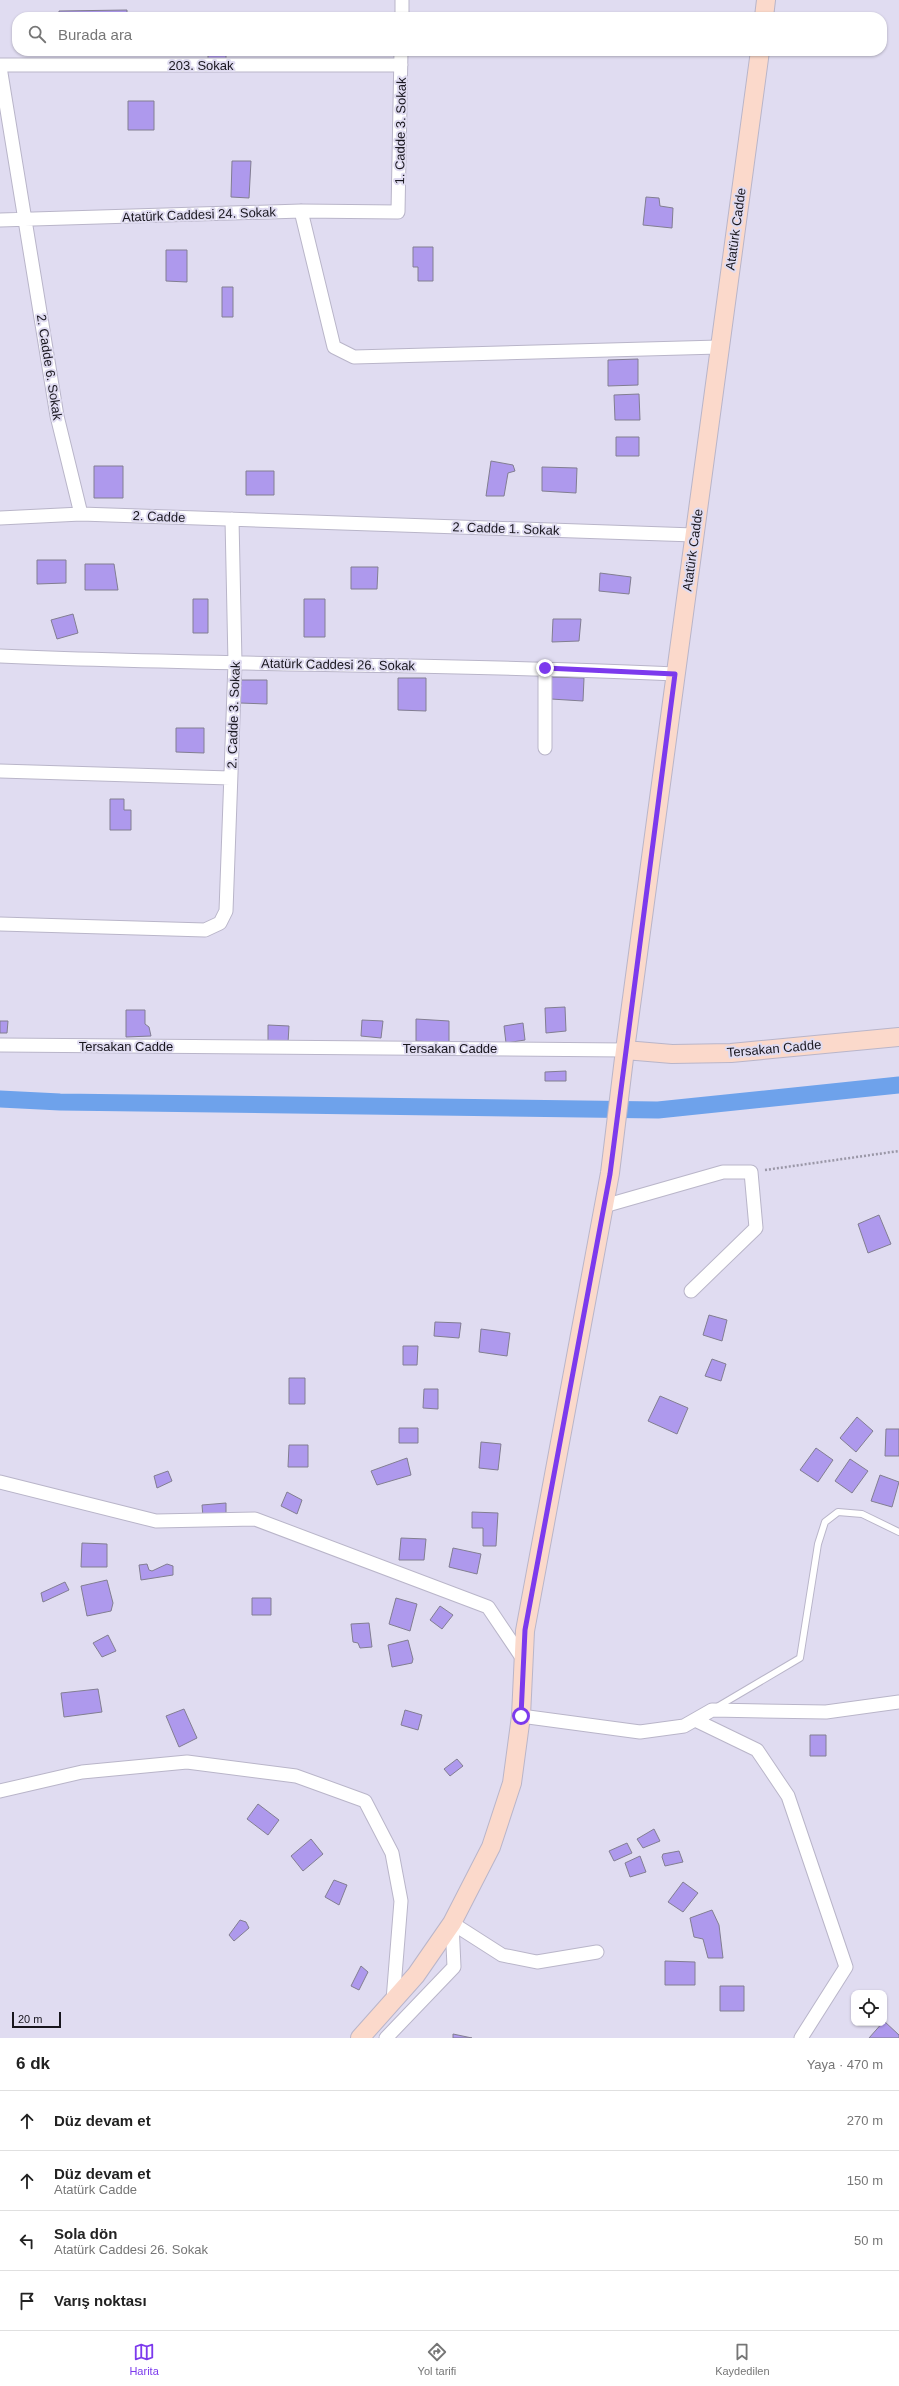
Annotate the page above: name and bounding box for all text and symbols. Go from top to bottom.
search box [12,12,887,56]
icon: search [26,23,48,45]
text: Burada ara [58,26,132,43]
street label: 203. Sokak [168,58,234,73]
street label: 1. Cadde 3. Sokak [392,77,409,185]
street label: Atatürk Cadde [722,187,749,271]
street label: Atatürk Caddesi 24. Sokak [122,204,277,225]
street label: 2. Cadde 6. Sokak [34,313,65,422]
street label: 2. Cadde [132,508,186,525]
street label: Atatürk Cadde [679,508,706,592]
street label: 2. Cadde 1. Sokak [452,519,560,538]
street label: Atatürk Caddesi 26. Sokak [261,656,416,673]
route end [536,659,554,677]
street label: 2. Cadde 3. Sokak [224,661,243,769]
street label: Tersakan Cadde [726,1037,822,1060]
street label: Tersakan Cadde [79,1039,173,1054]
street label: Tersakan Cadde [403,1041,497,1056]
route start [512,1707,530,1725]
map controls [851,1990,887,2026]
button: locate [851,1990,887,2026]
scale bar [12,2010,61,2029]
text: 20 m [18,2013,42,2025]
text: 6 dk [16,2054,50,2073]
text: Yaya · 470 m [807,2057,883,2072]
icon: ahead [16,2110,38,2132]
text: Düz devam et [54,2112,151,2129]
text: 270 m [847,2113,883,2128]
text: Düz devam et [54,2165,151,2182]
icon: ahead [16,2170,38,2192]
text: 150 m [847,2173,883,2188]
text: Atatürk Cadde [54,2182,137,2197]
text: Sola dön [54,2225,117,2242]
icon: left [16,2230,38,2252]
text: 50 m [854,2233,883,2248]
text: Atatürk Caddesi 26. Sokak [54,2242,208,2257]
icon: arrive [16,2290,38,2312]
text: Varış noktası [54,2292,147,2309]
tab: Harita [129,2341,159,2377]
tab: Yol tarifi [418,2341,456,2377]
tab: Kaydedilen [715,2341,770,2377]

